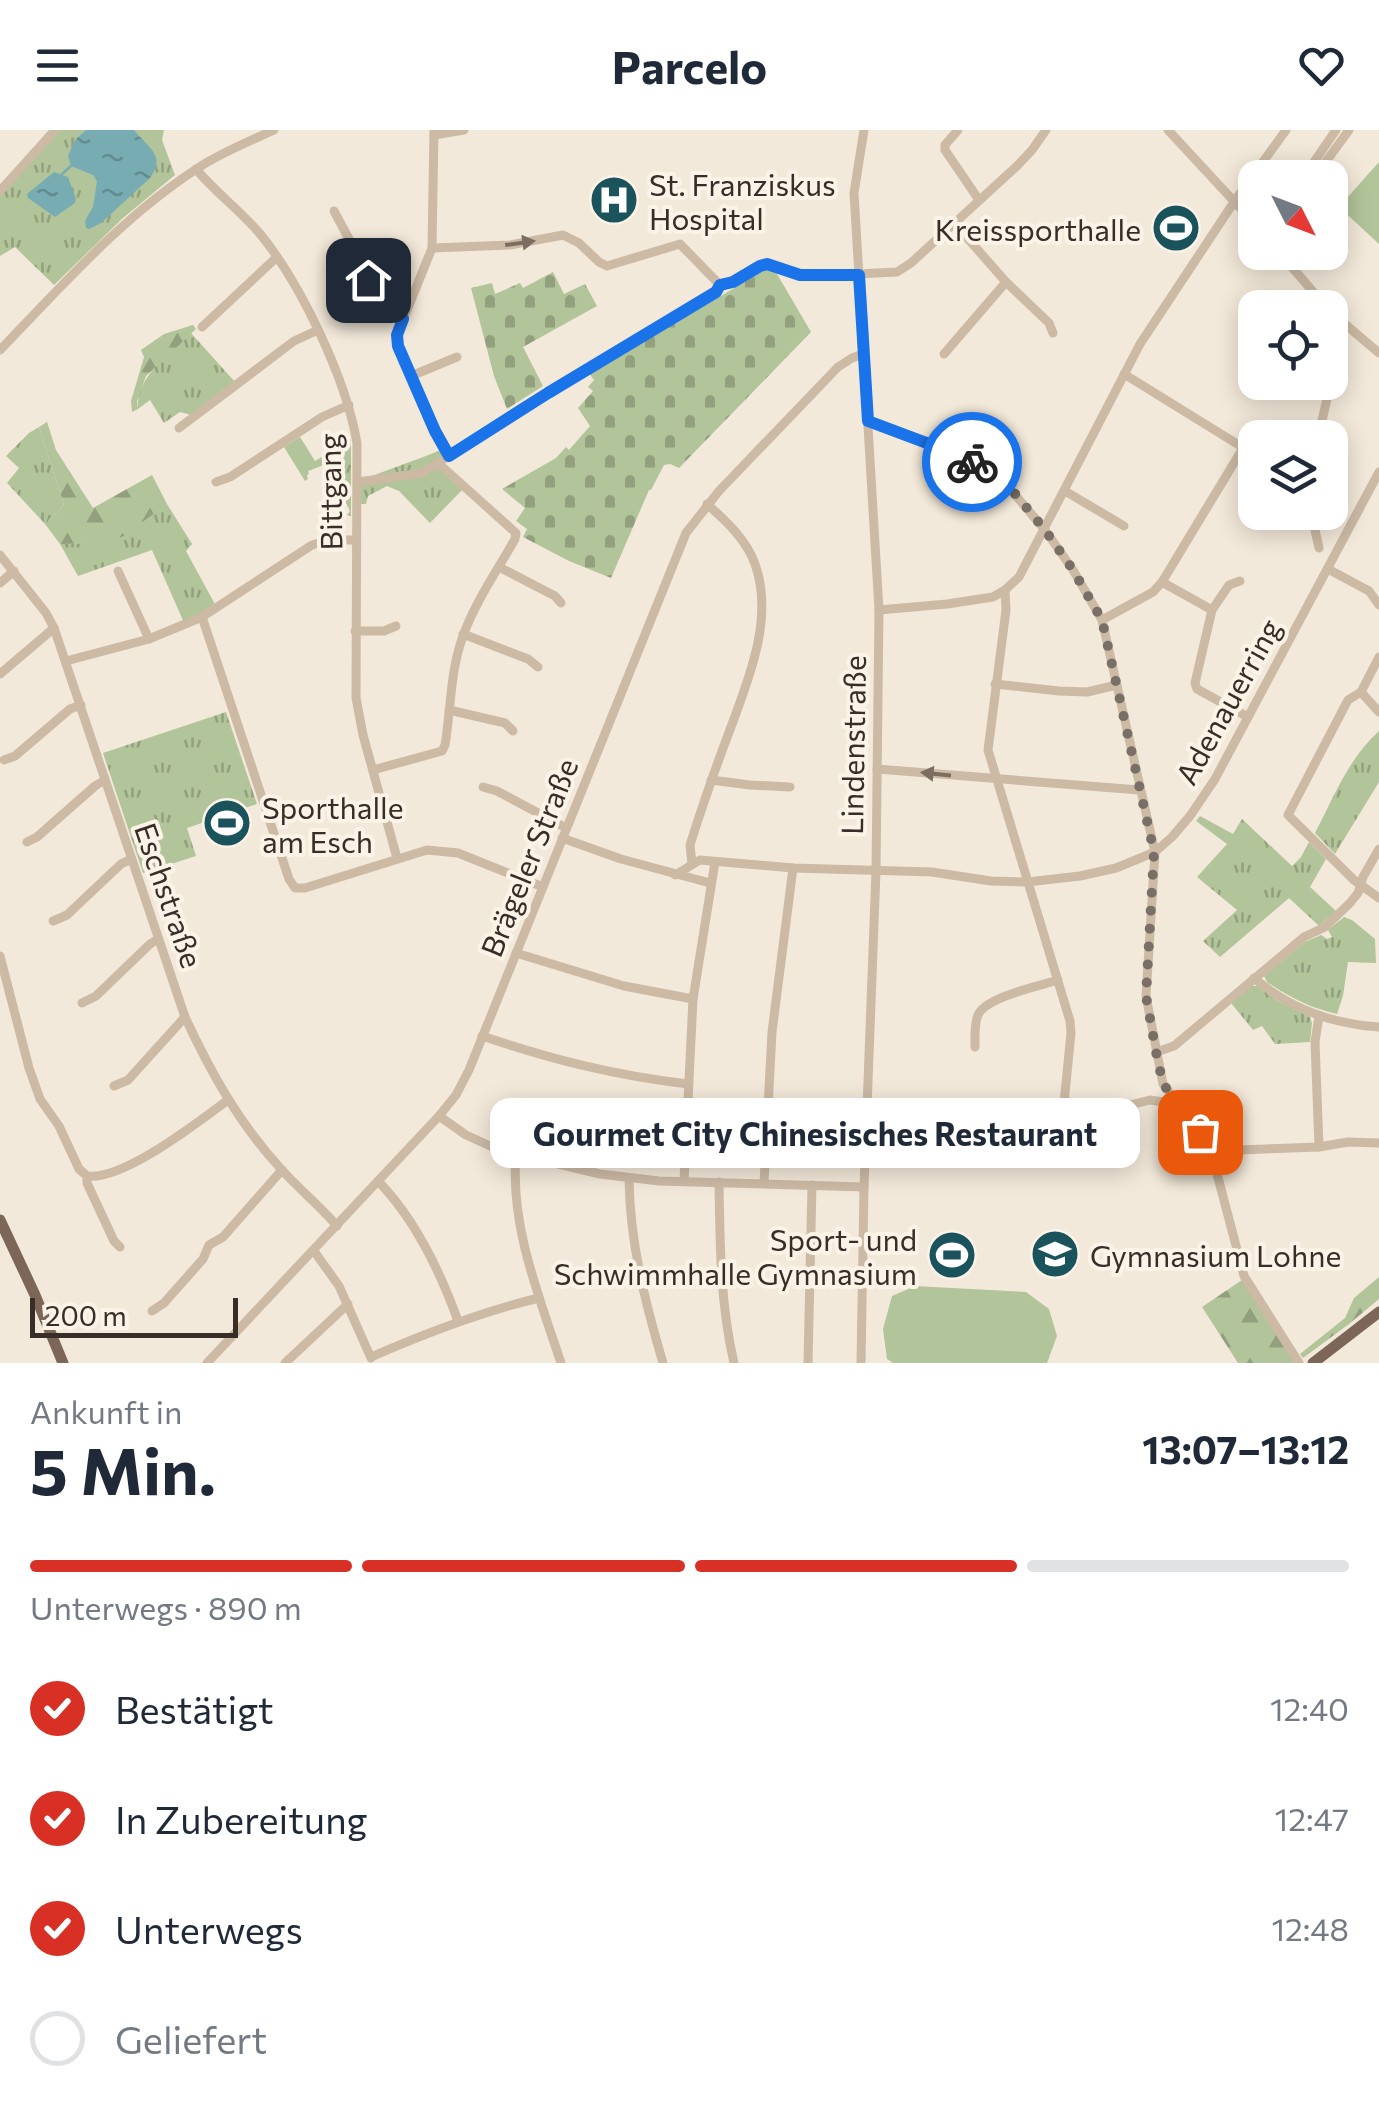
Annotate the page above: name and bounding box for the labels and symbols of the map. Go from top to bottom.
north arrow [1238,160,1348,270]
place label: St. Franziskus Hospital [649,165,836,236]
hospital icon: St. Franziskus Hospital [588,174,640,226]
sports icon: Kreissporthalle [1150,202,1202,254]
place label: Kreissporthalle [935,210,1141,247]
one-way arrow [505,235,536,251]
pin [326,238,411,323]
courier [922,412,1022,512]
street label: Bittgang [309,433,349,551]
street label: Adenauerring [1166,612,1288,790]
street label: Lindenstraße [832,655,872,835]
street label: Brägeler Straße [471,752,585,962]
one-way arrow [920,766,952,782]
place label: Sporthalle am Esch [262,788,404,859]
sports icon: Sporthalle am Esch [201,797,253,849]
street label: Eschstraße [128,818,212,972]
pin [1158,1090,1243,1175]
callout: Gourmet City Chinesisches Restaurant [490,1097,1140,1167]
place label: Sport- und Schwimmhalle Gymnasium [554,1220,917,1291]
school or university icon: Gymnasium Lohne [1029,1228,1081,1280]
sports icon: Sport- und Schwimmhalle Gymnasium [926,1229,978,1281]
place label: Gymnasium Lohne [1090,1236,1341,1273]
scale bar [30,1293,238,1338]

